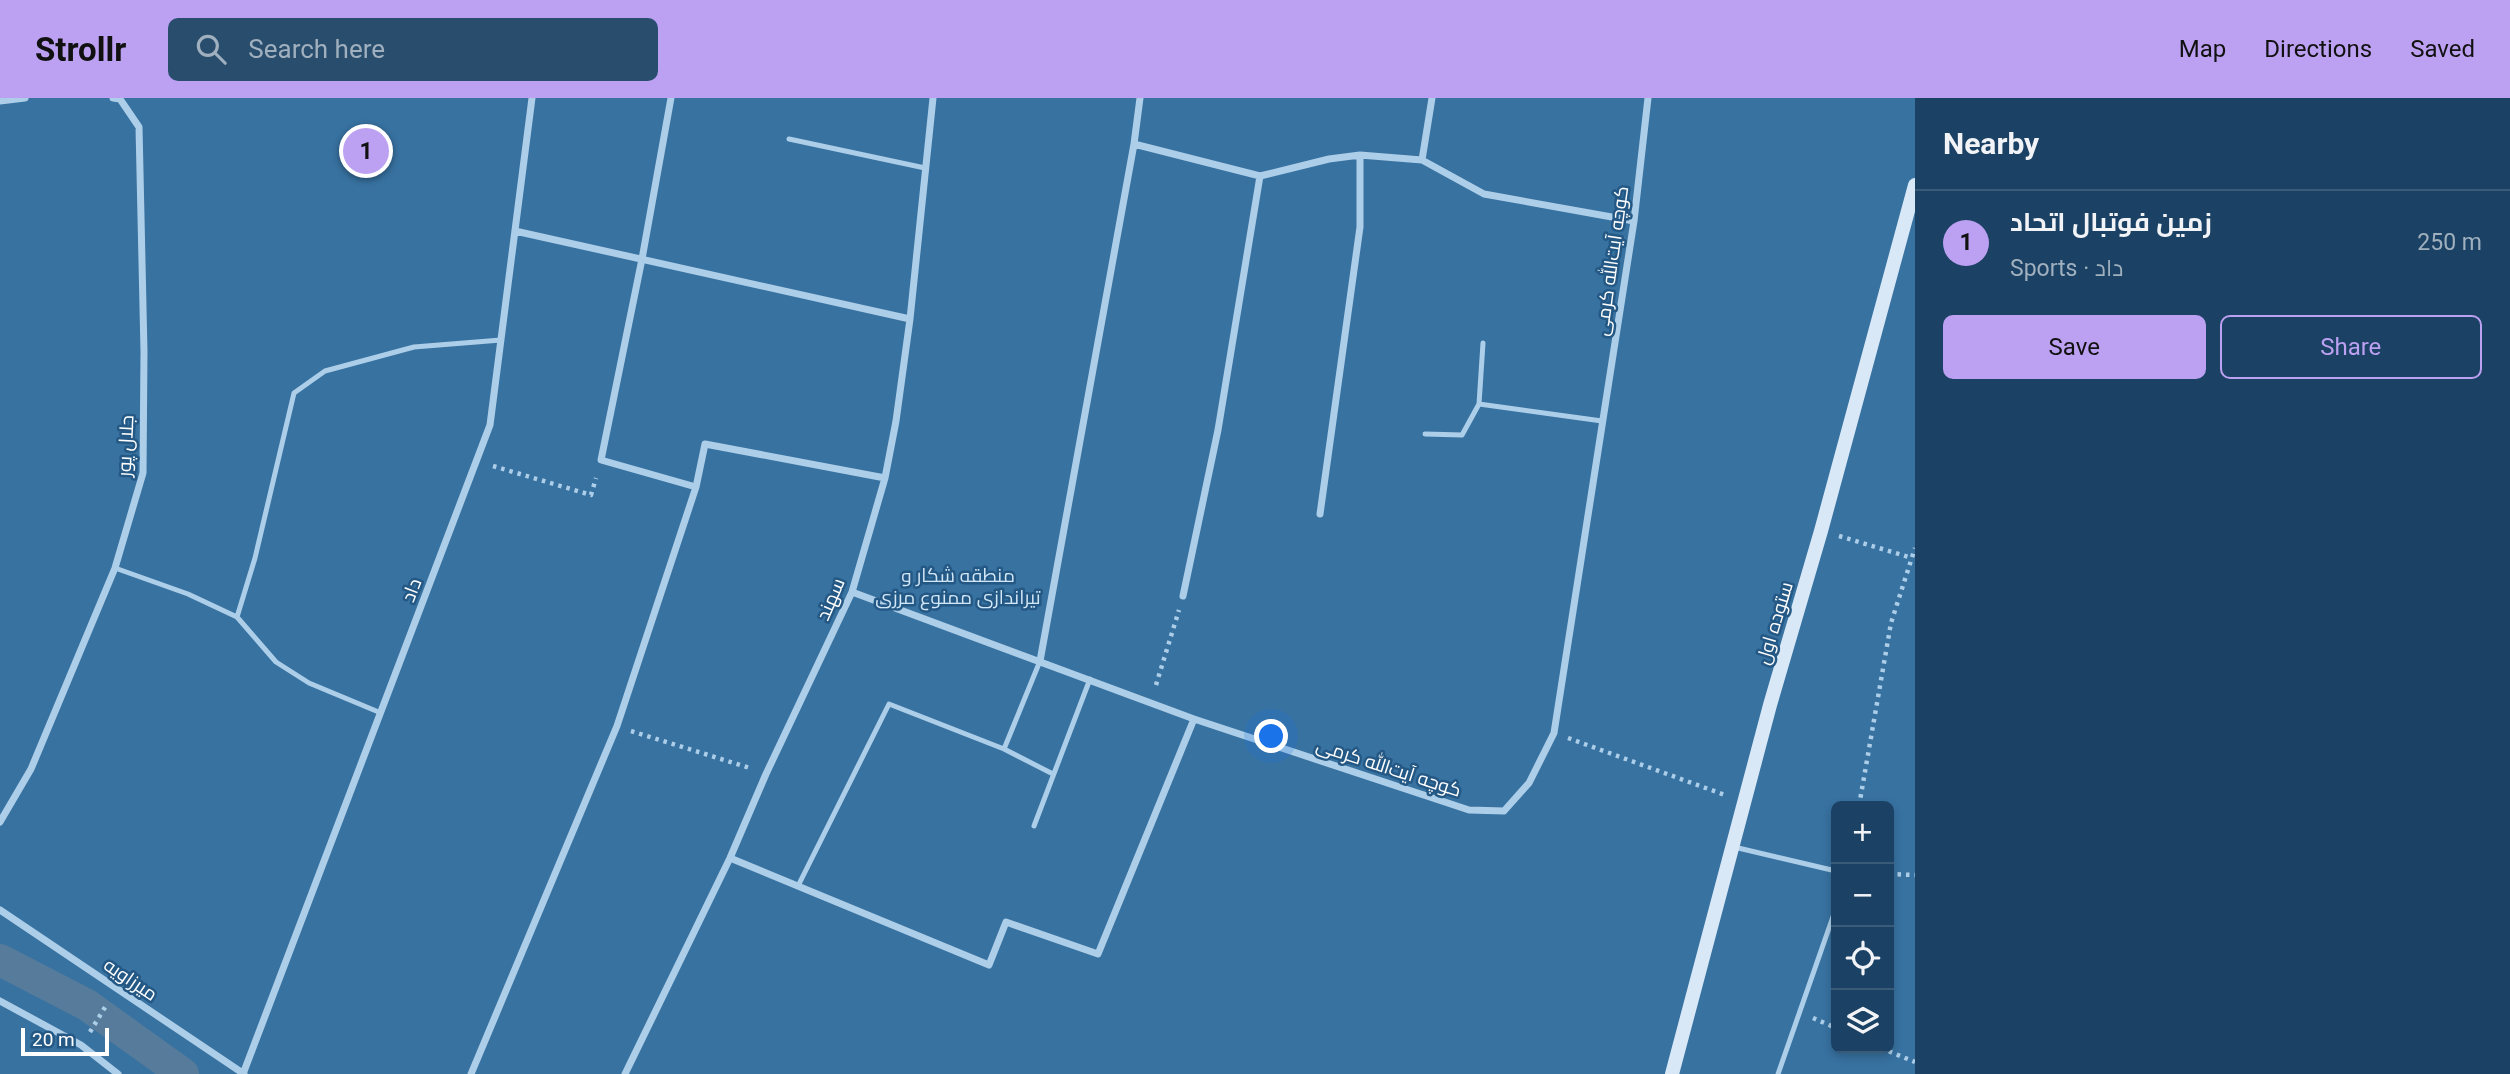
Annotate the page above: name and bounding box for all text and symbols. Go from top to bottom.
search box [168,18,658,81]
text: Strollr [35,30,126,69]
icon: search [192,30,230,68]
text: Search here [248,34,385,64]
text: Map [2179,35,2226,63]
text: Directions [2264,35,2372,63]
text: Saved [2410,35,2475,63]
pin: 1 [343,125,389,177]
text: Nearby [1943,126,2039,161]
street label: کوچه آیت‌الله کرمی [1589,184,1634,338]
text: زمین فوتبال اتحاد [2010,207,2212,237]
text: 1 [1959,229,1973,256]
text: 250 m [2417,229,2482,256]
text: Sports · داد [2010,255,2123,282]
button: Save [1943,315,2206,379]
button: Share [2220,315,2482,379]
street label: جلال پور [112,415,140,478]
park label: منطقه شکار و تیراندازی ممنوع مرزی [875,564,1041,611]
street label: سهند [811,574,850,624]
street label: داد [397,575,426,605]
street label: ستوده اول [1751,579,1798,667]
your location [1254,719,1288,753]
street label: کوچه آیت‌الله کرمی [1313,732,1465,803]
map controls [1831,801,1894,1053]
button: + [1831,801,1894,864]
button: − [1831,864,1894,927]
button: locate [1831,927,1894,990]
street label: میرزاویه [99,953,162,1006]
button: layers [1831,990,1894,1053]
scale bar [21,1025,108,1057]
text: 20 m [32,1028,75,1051]

